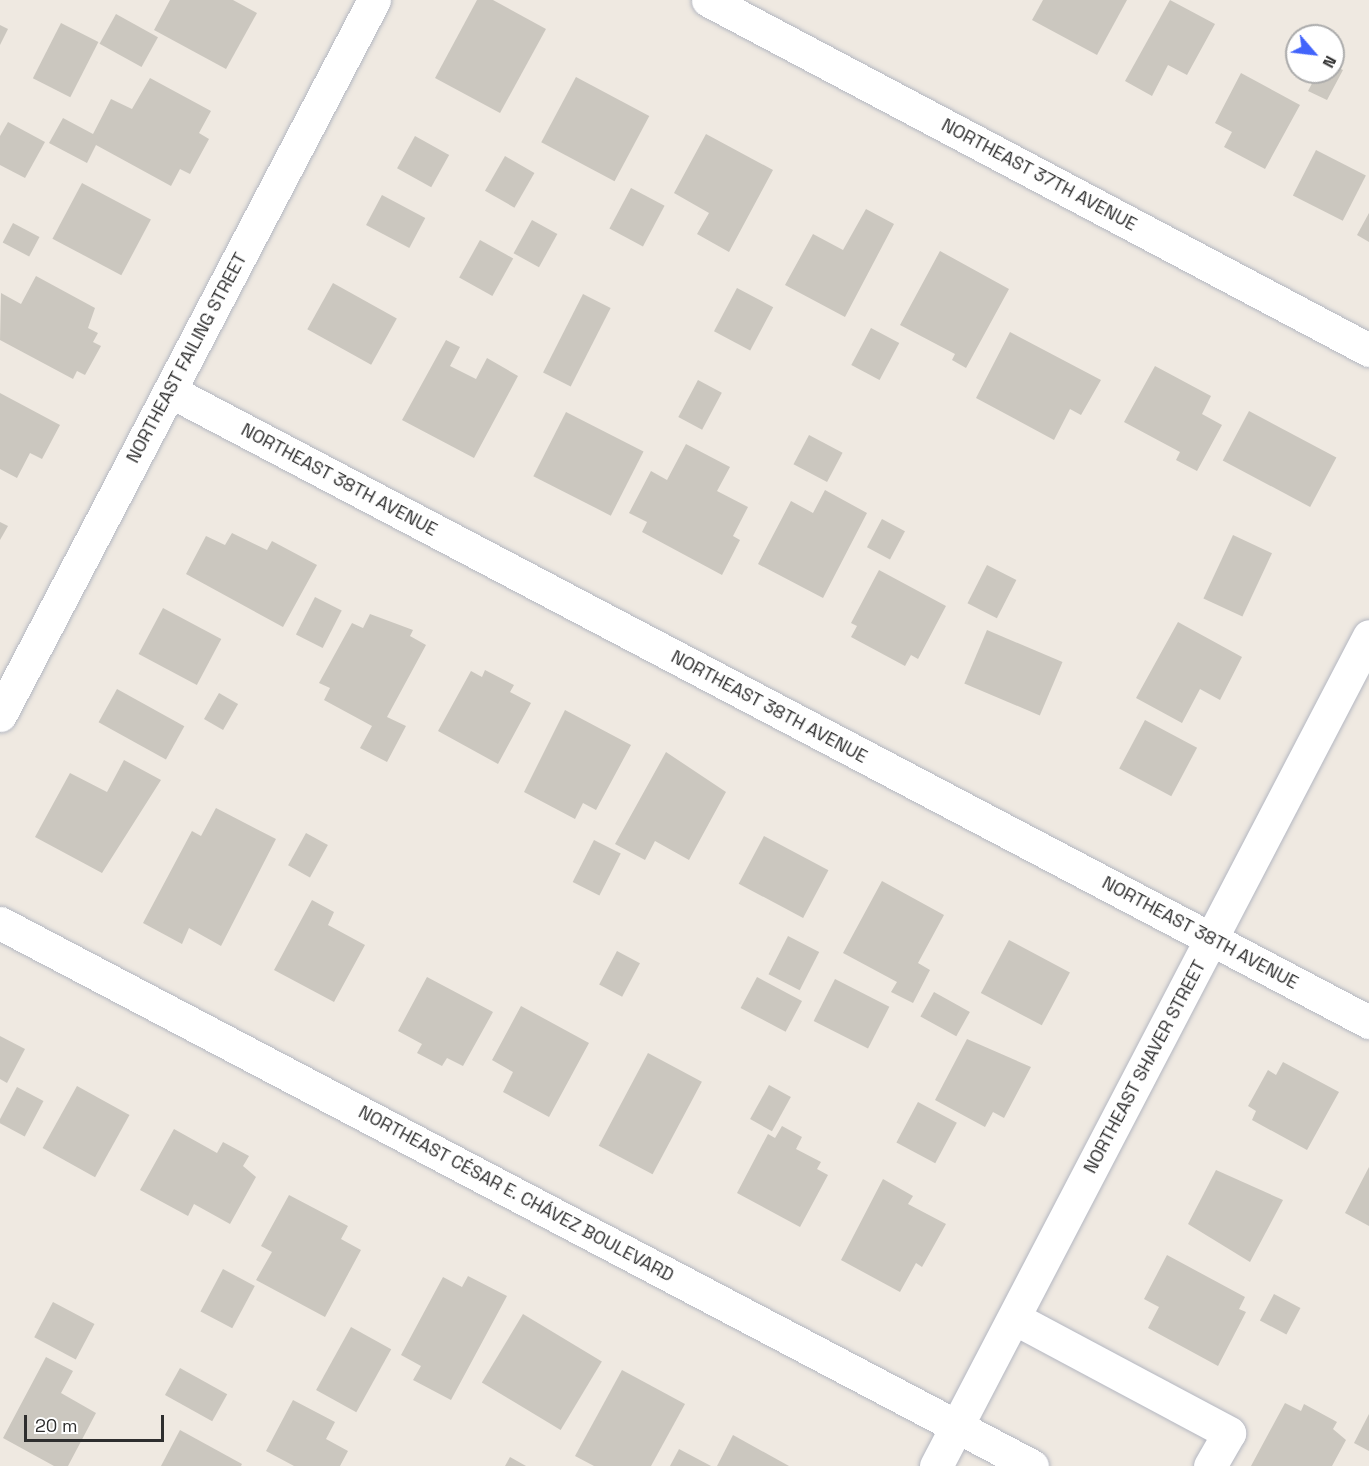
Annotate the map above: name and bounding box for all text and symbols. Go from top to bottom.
north arrow [1285,24,1345,84]
text: N [1318,52,1341,71]
street label: NORTHEAST 37TH AVENUE [937,114,1141,236]
street label: NORTHEAST FAILING STREET [122,249,252,467]
street label: NORTHEAST 38TH AVENUE [237,419,441,541]
street label: NORTHEAST 38TH AVENUE [667,646,871,768]
street label: NORTHEAST 38TH AVENUE [1098,872,1302,994]
street label: NORTHEAST SHAVER STREET [1079,957,1211,1177]
street label: NORTHEAST CÉSAR E. CHÁVEZ BOULEVARD [354,1101,678,1287]
scale bar [27,1403,166,1441]
text: 20 m [35,1414,78,1437]

